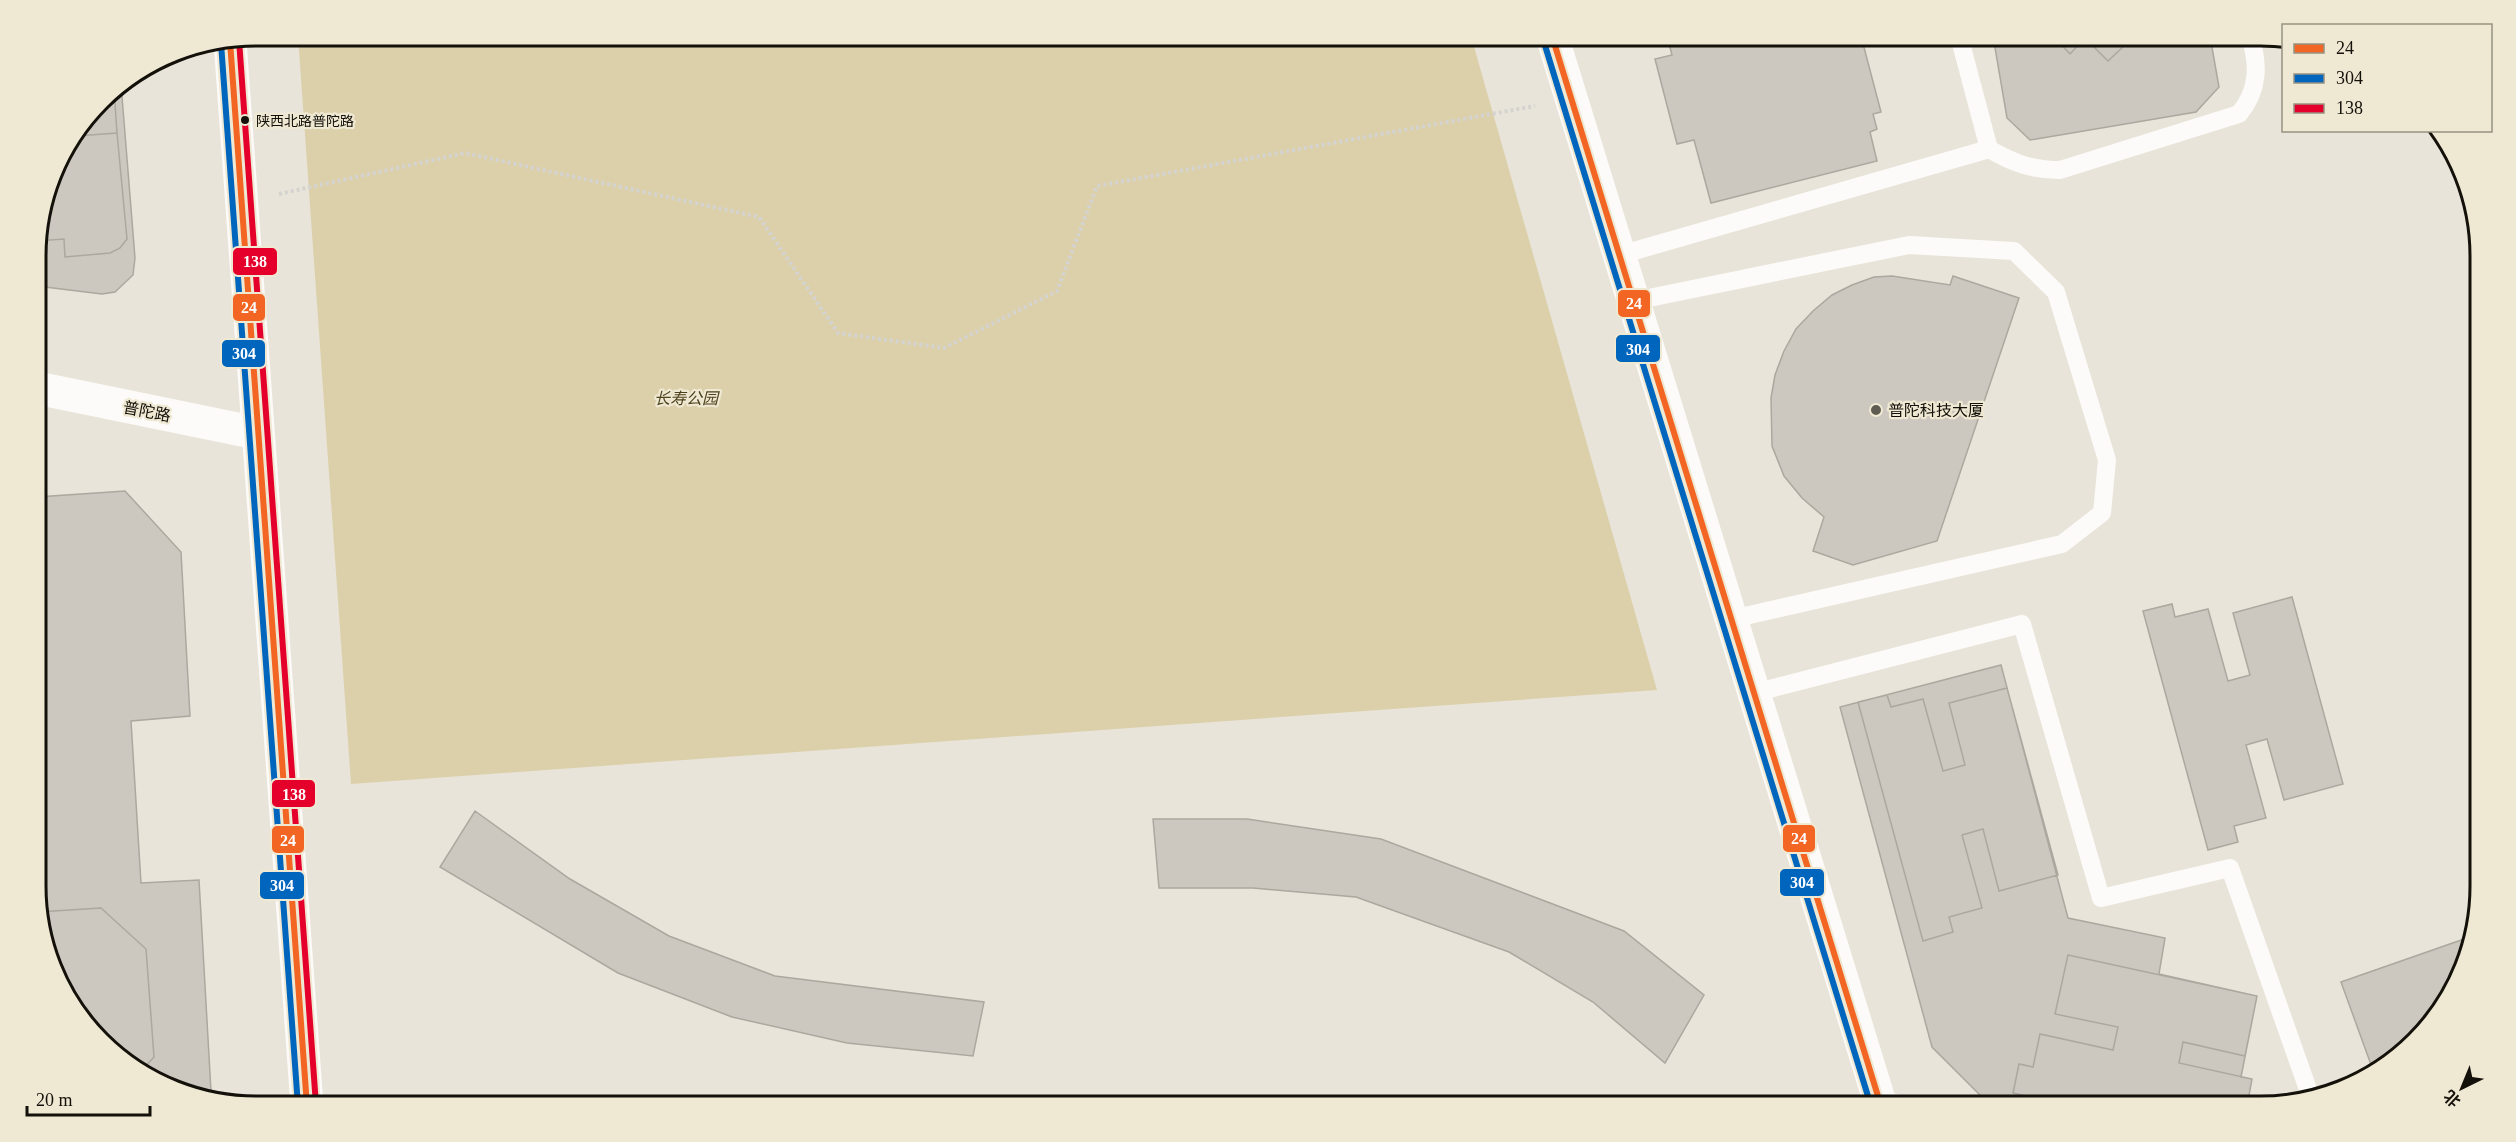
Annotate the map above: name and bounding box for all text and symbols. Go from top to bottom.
legend [2282,24,2492,132]
text: 24 [2336,38,2354,58]
text: 304 [2336,68,2363,88]
text: 138 [2336,98,2363,118]
place label: 陕西北路普陀路 [256,113,354,129]
marker: 陕西北路普陀路 [239,114,251,126]
line badge: 138 [232,247,278,276]
text: 138 [243,253,267,270]
line badge: 24 [1617,289,1651,318]
line badge: 24 [232,293,266,322]
text: 24 [1626,295,1642,312]
text: 24 [241,299,257,316]
line badge: 304 [1615,334,1661,363]
line badge: 304 [221,339,266,368]
text: 304 [1626,341,1650,358]
text: 304 [232,345,256,362]
park label: 长寿公园 [654,390,720,407]
street label: 普陀路 [122,399,172,424]
place label: 普陀科技大厦 [1888,402,1984,419]
marker: 普陀科技大厦 [1869,403,1883,417]
line badge: 138 [271,779,316,808]
text: 138 [282,786,306,803]
line badge: 24 [1782,824,1816,853]
line badge: 24 [271,825,305,854]
text: 24 [1791,830,1807,847]
text: 24 [280,832,296,849]
line badge: 304 [1779,868,1825,897]
line badge: 304 [259,871,305,900]
text: 304 [1790,874,1814,891]
text: 304 [270,877,294,894]
north arrow [2432,1058,2492,1118]
scale bar [27,1079,150,1117]
text: 北 [2440,1087,2464,1110]
text: 20 m [36,1090,73,1110]

